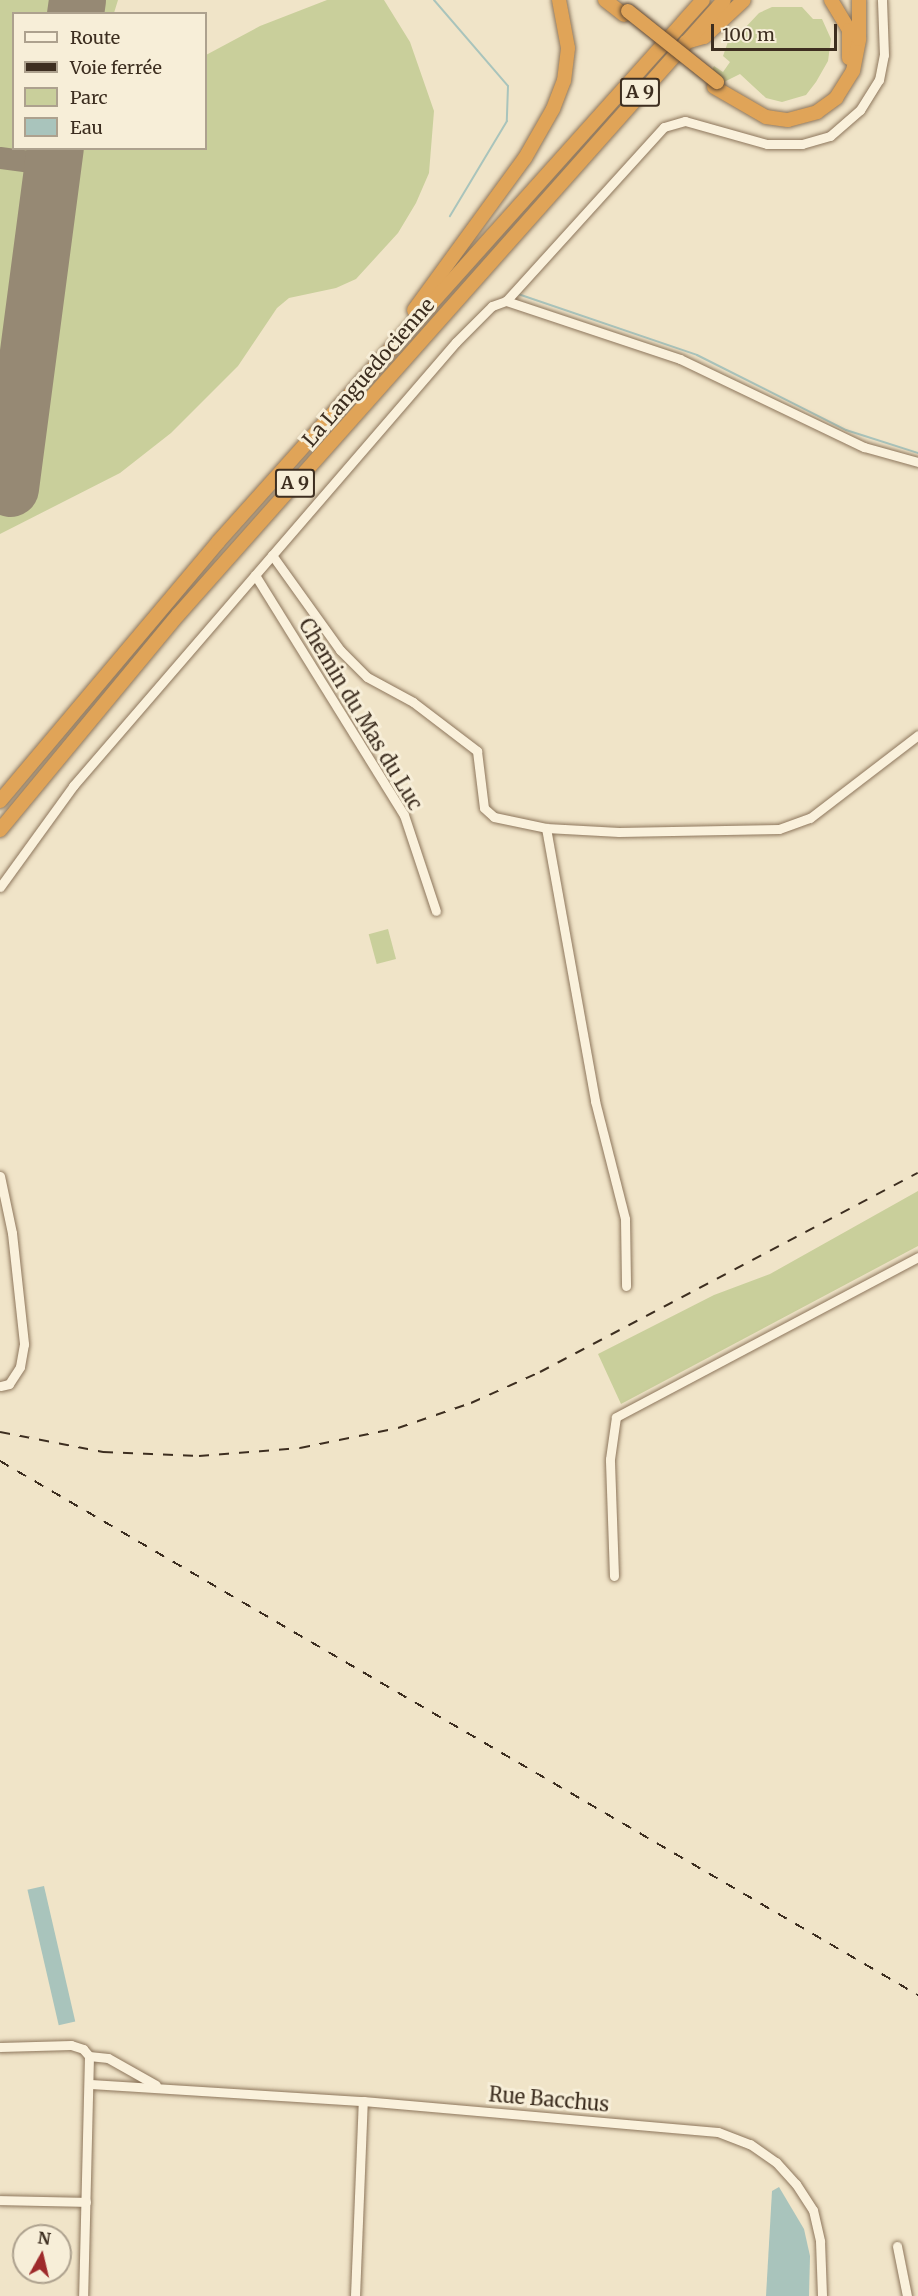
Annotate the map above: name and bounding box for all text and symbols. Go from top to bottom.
legend [12,12,207,150]
scale bar [714,12,840,50]
text: 100 m [722,23,775,46]
text: Route [70,26,120,49]
text: Voie ferrée [70,56,162,79]
road number: A 9 [619,77,661,107]
text: Parc [70,86,108,109]
text: Eau [70,116,103,139]
street label: La Languedocienne [297,293,439,451]
road number: A 9 [274,468,316,498]
street label: Chemin du Mas du Luc [294,614,428,814]
street label: Rue Bacchus [488,2082,610,2116]
north arrow [12,2224,72,2284]
text: N [37,2227,52,2249]

